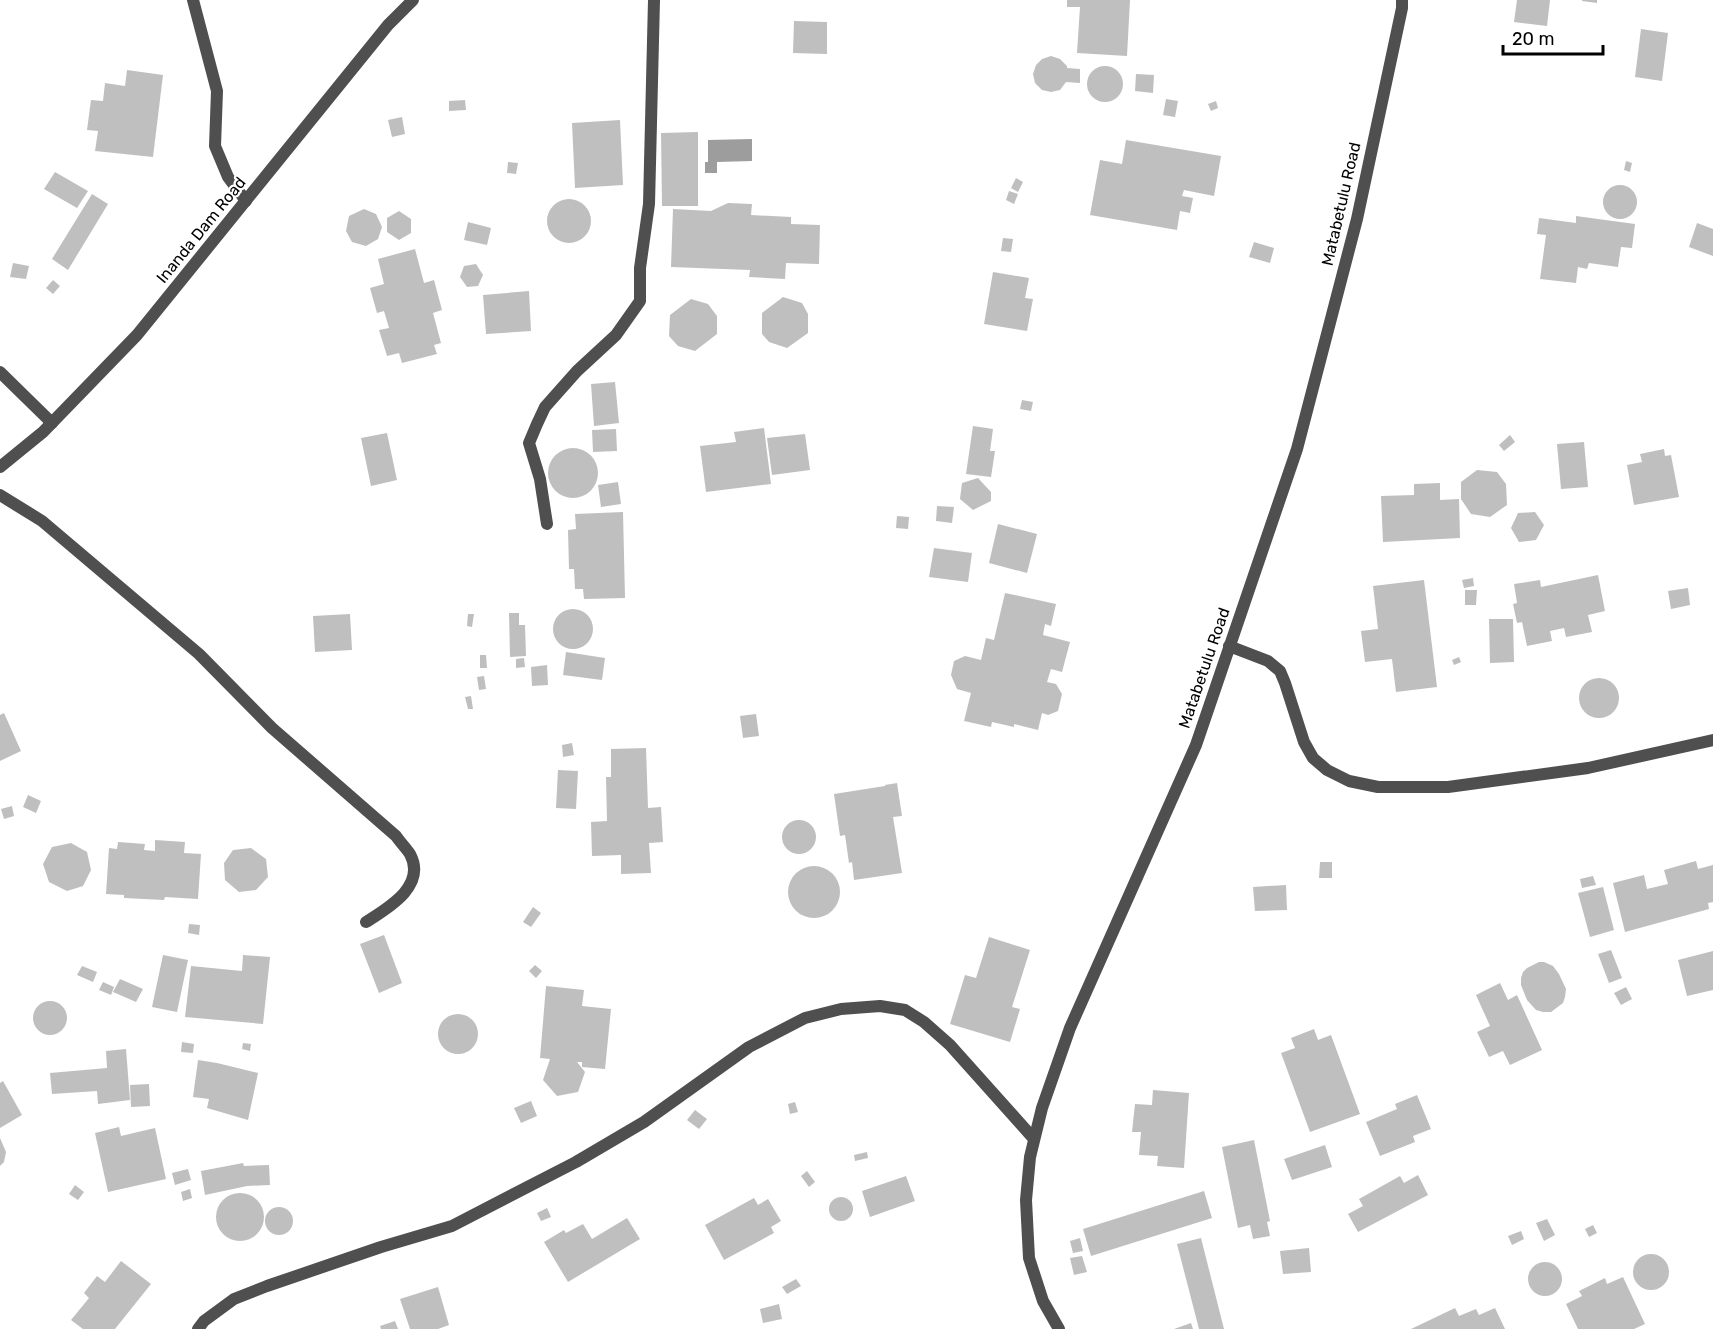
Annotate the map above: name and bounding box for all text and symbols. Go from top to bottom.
scale bar [1503,18,1604,56]
text: 20 m [1512,28,1554,50]
street label: Matabetulu Road [1318,140,1364,268]
street label: Inanda Dam Road [152,173,250,287]
street label: Matabetulu Road [1174,605,1234,731]

